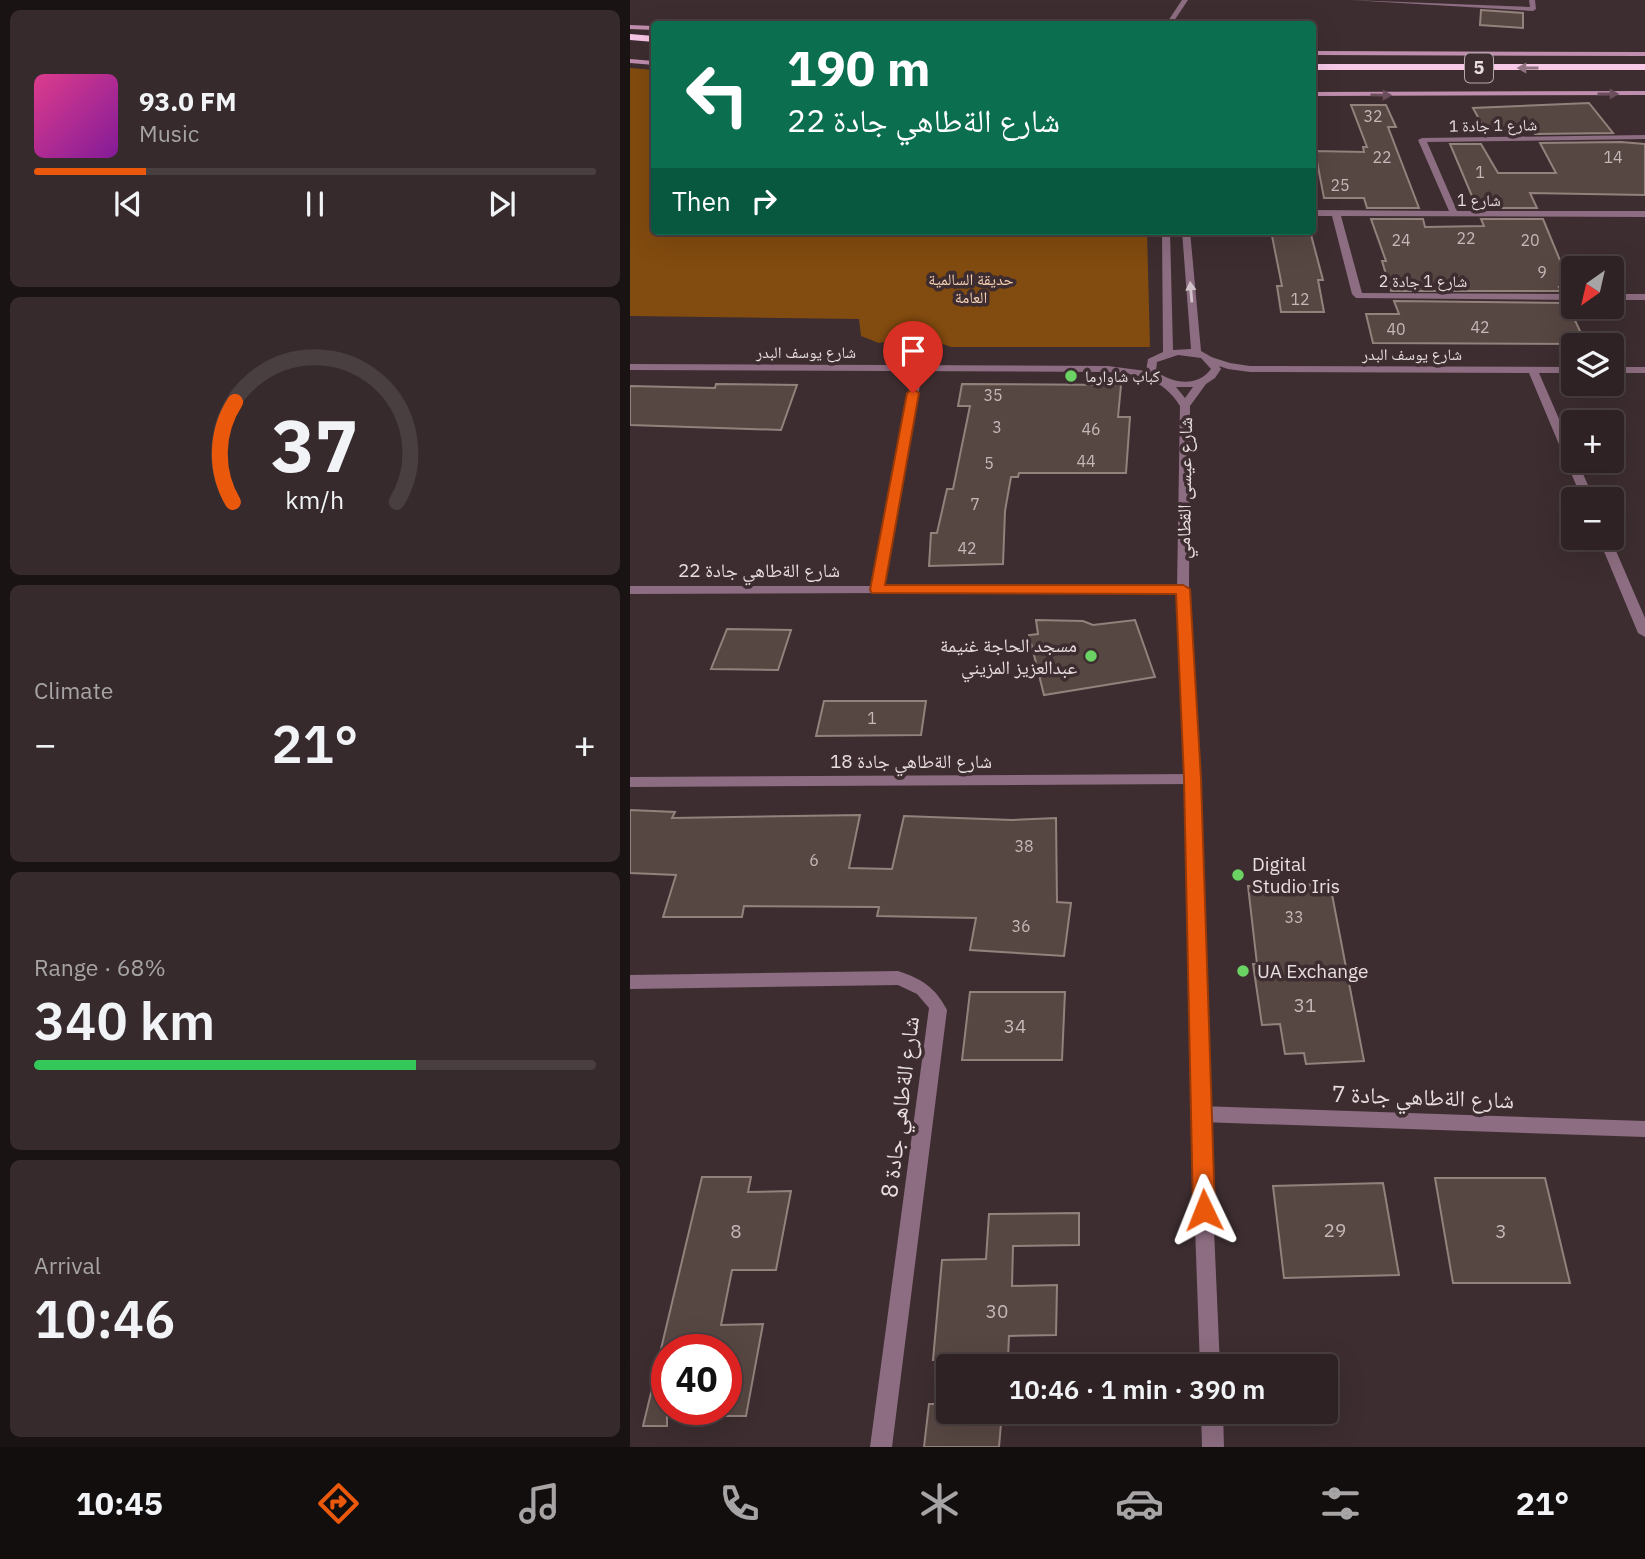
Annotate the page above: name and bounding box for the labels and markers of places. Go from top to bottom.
pin [883,321,943,393]
place label: كباب شاوارما [1085,366,1160,386]
marker: كباب شاوارما [1063,368,1079,384]
place label: مسجد الحاجة غنيمة عبدالعزيز المزيني [940,633,1077,683]
marker: مسجد الحاجة غنيمة عبدالعزيز المزيني [1083,648,1099,664]
place label: Digital Studio Iris [1252,852,1340,898]
marker: Digital Studio Iris [1230,867,1246,883]
place label: UA Exchange [1257,959,1368,983]
marker: UA Exchange [1235,963,1251,979]

